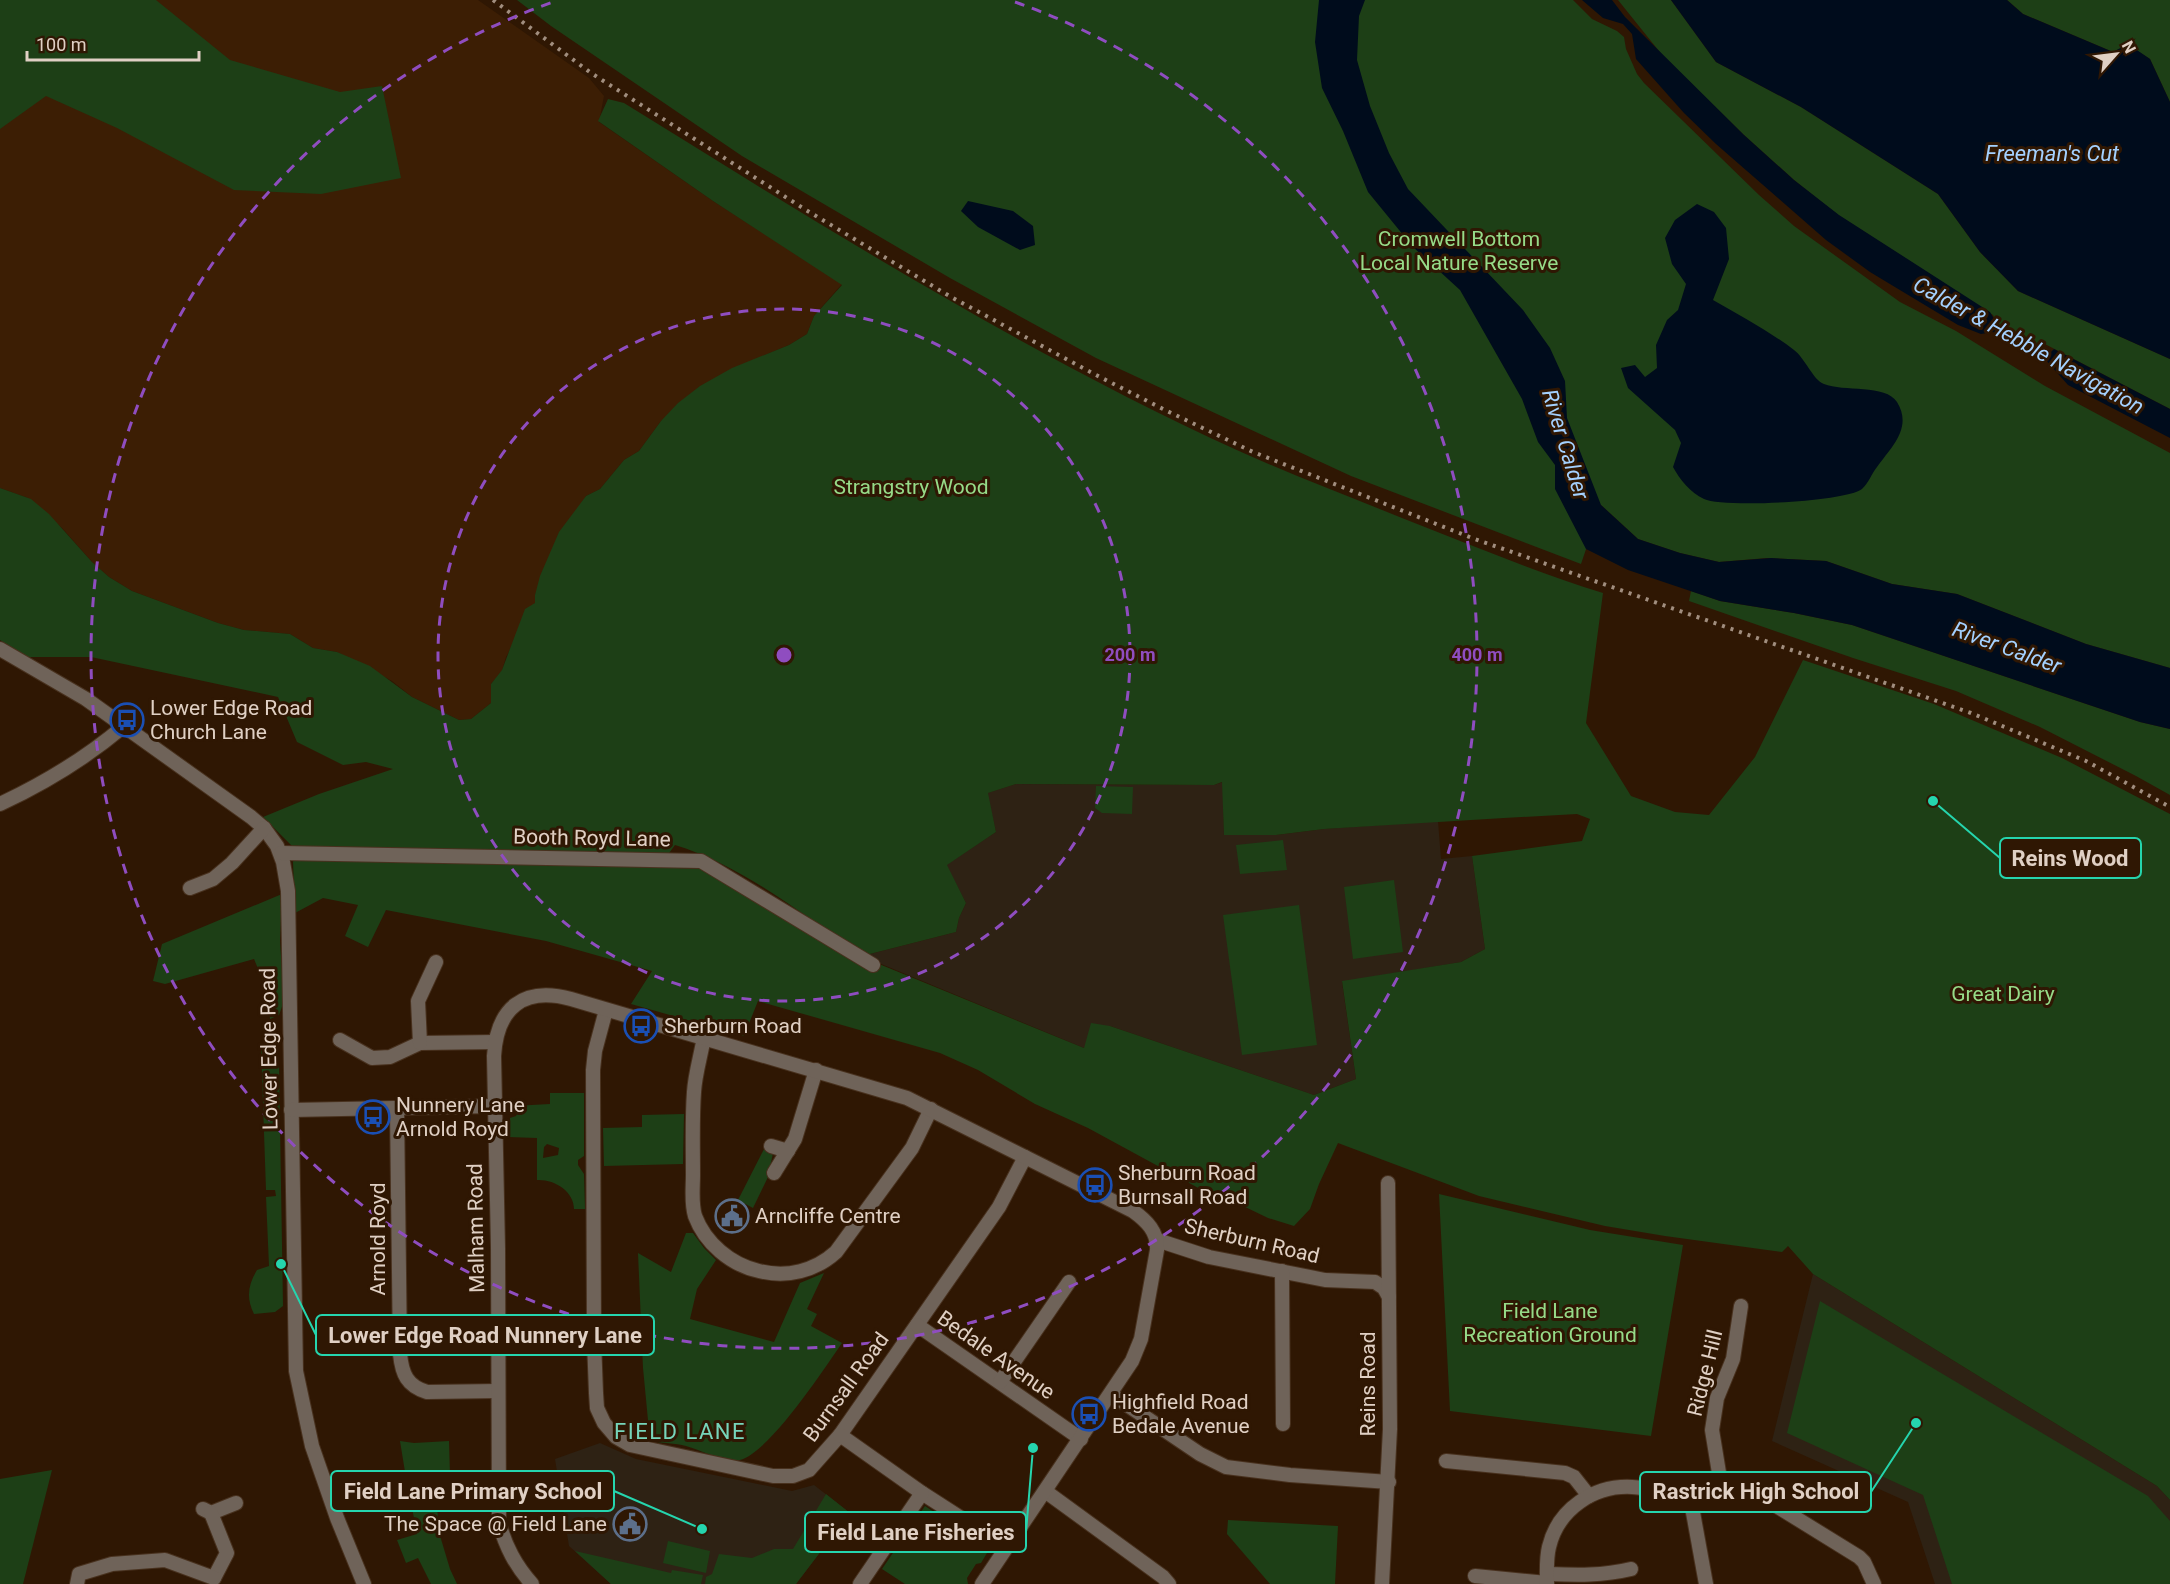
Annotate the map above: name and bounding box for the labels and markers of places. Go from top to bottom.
centre of rings [774,645,794,665]
place label: Lower Edge Road Church Lane [150,696,312,744]
bus stop icon: Lower Edge Road Church Lane [109,702,145,738]
callout: Reins Wood [2000,838,2141,878]
bus stop icon: Sherburn Road [623,1008,659,1044]
place label: Sherburn Road [664,1014,802,1038]
place label: Nunnery Lane Arnold Royd [396,1093,525,1141]
bus stop icon: Nunnery Lane Arnold Royd [355,1099,391,1135]
place label: Sherburn Road Burnsall Road [1118,1161,1256,1209]
bus stop icon: Sherburn Road Burnsall Road [1077,1167,1113,1203]
public building icon: Arncliffe Centre [714,1198,750,1234]
place label: Arncliffe Centre [755,1204,901,1228]
callout: Lower Edge Road Nunnery Lane [316,1315,654,1355]
place label: Highfield Road Bedale Avenue [1112,1390,1250,1438]
bus stop icon: Highfield Road Bedale Avenue [1071,1396,1107,1432]
callout: Field Lane Primary School [331,1471,614,1511]
callout: Rastrick High School [1640,1472,1871,1512]
public building icon: The Space @ Field Lane [612,1506,648,1542]
place label: The Space @ Field Lane [384,1512,607,1536]
callout: Field Lane Fisheries [805,1512,1026,1552]

